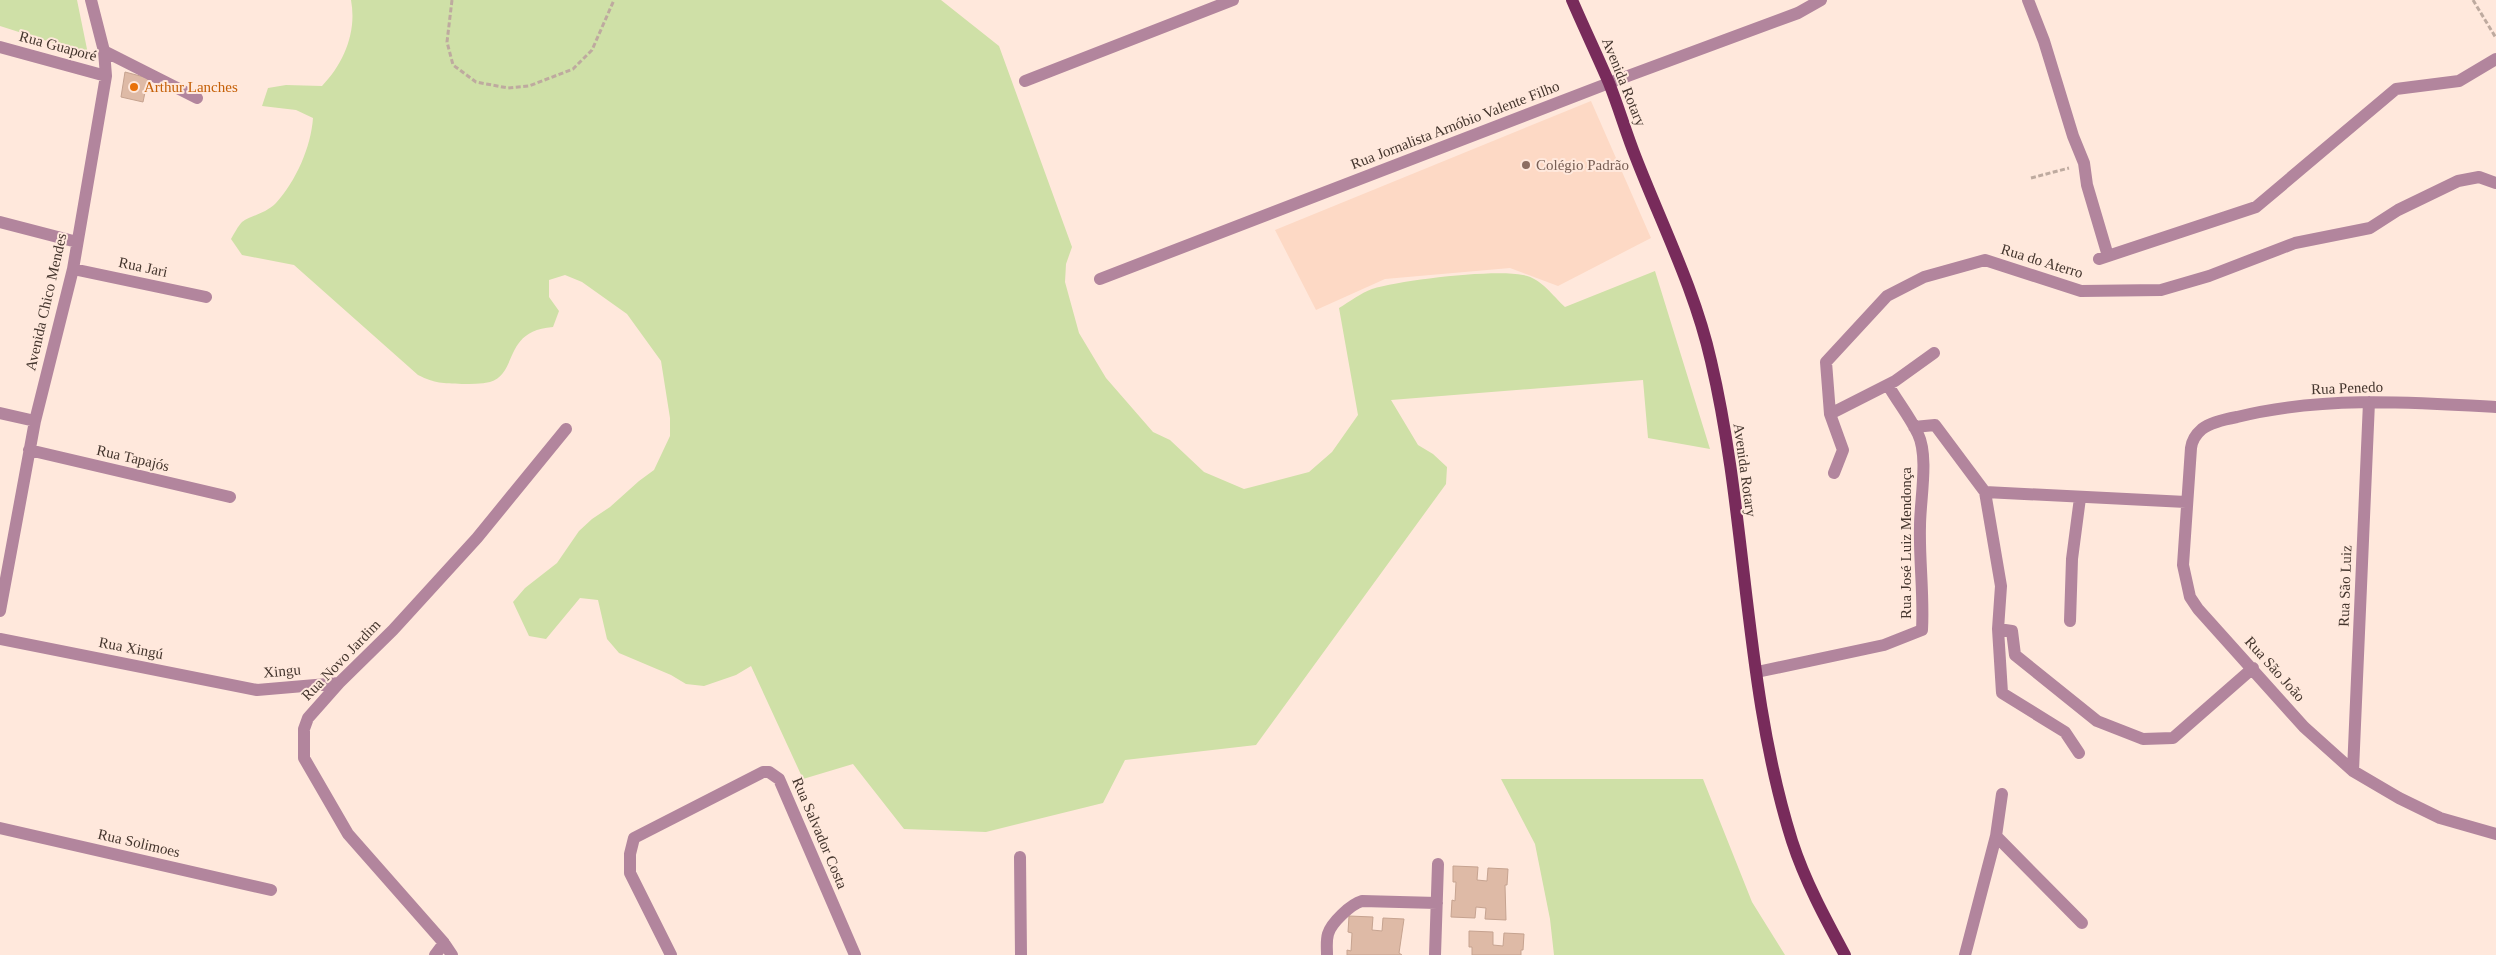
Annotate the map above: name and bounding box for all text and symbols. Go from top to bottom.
street label: Rua Guaporé [18,28,99,64]
street label: Avenida Rotary [1599,35,1649,129]
street label: Rua Jornalista Arnóbio Valente Filho [1348,78,1562,172]
place label: Arthur Lanches [144,79,238,95]
marker: Arthur Lanches [128,81,140,93]
place label: Colégio Padrão [1536,157,1629,173]
marker: Colégio Padrão [1520,159,1532,171]
street label: Avenida Chico Mendes [22,232,70,372]
street label: Rua do Aterro [1999,241,2085,281]
street label: Rua Jari [117,254,169,280]
street label: Rua Penedo [2311,379,2383,397]
street label: Avenida Rotary [1731,422,1760,518]
street label: Rua Tapajós [95,442,171,474]
street label: Rua José Luiz Mendonça [1898,467,1914,619]
street label: Rua São Luiz [2336,545,2354,627]
street label: Rua Novo Jardim [298,616,384,704]
street label: Rua São João [2242,633,2308,705]
street label: Rua Xingú [97,634,165,662]
street label: Xingu [263,661,302,681]
street label: Rua Salvador Costa [789,775,851,891]
street label: Rua Solimoes [96,826,182,860]

